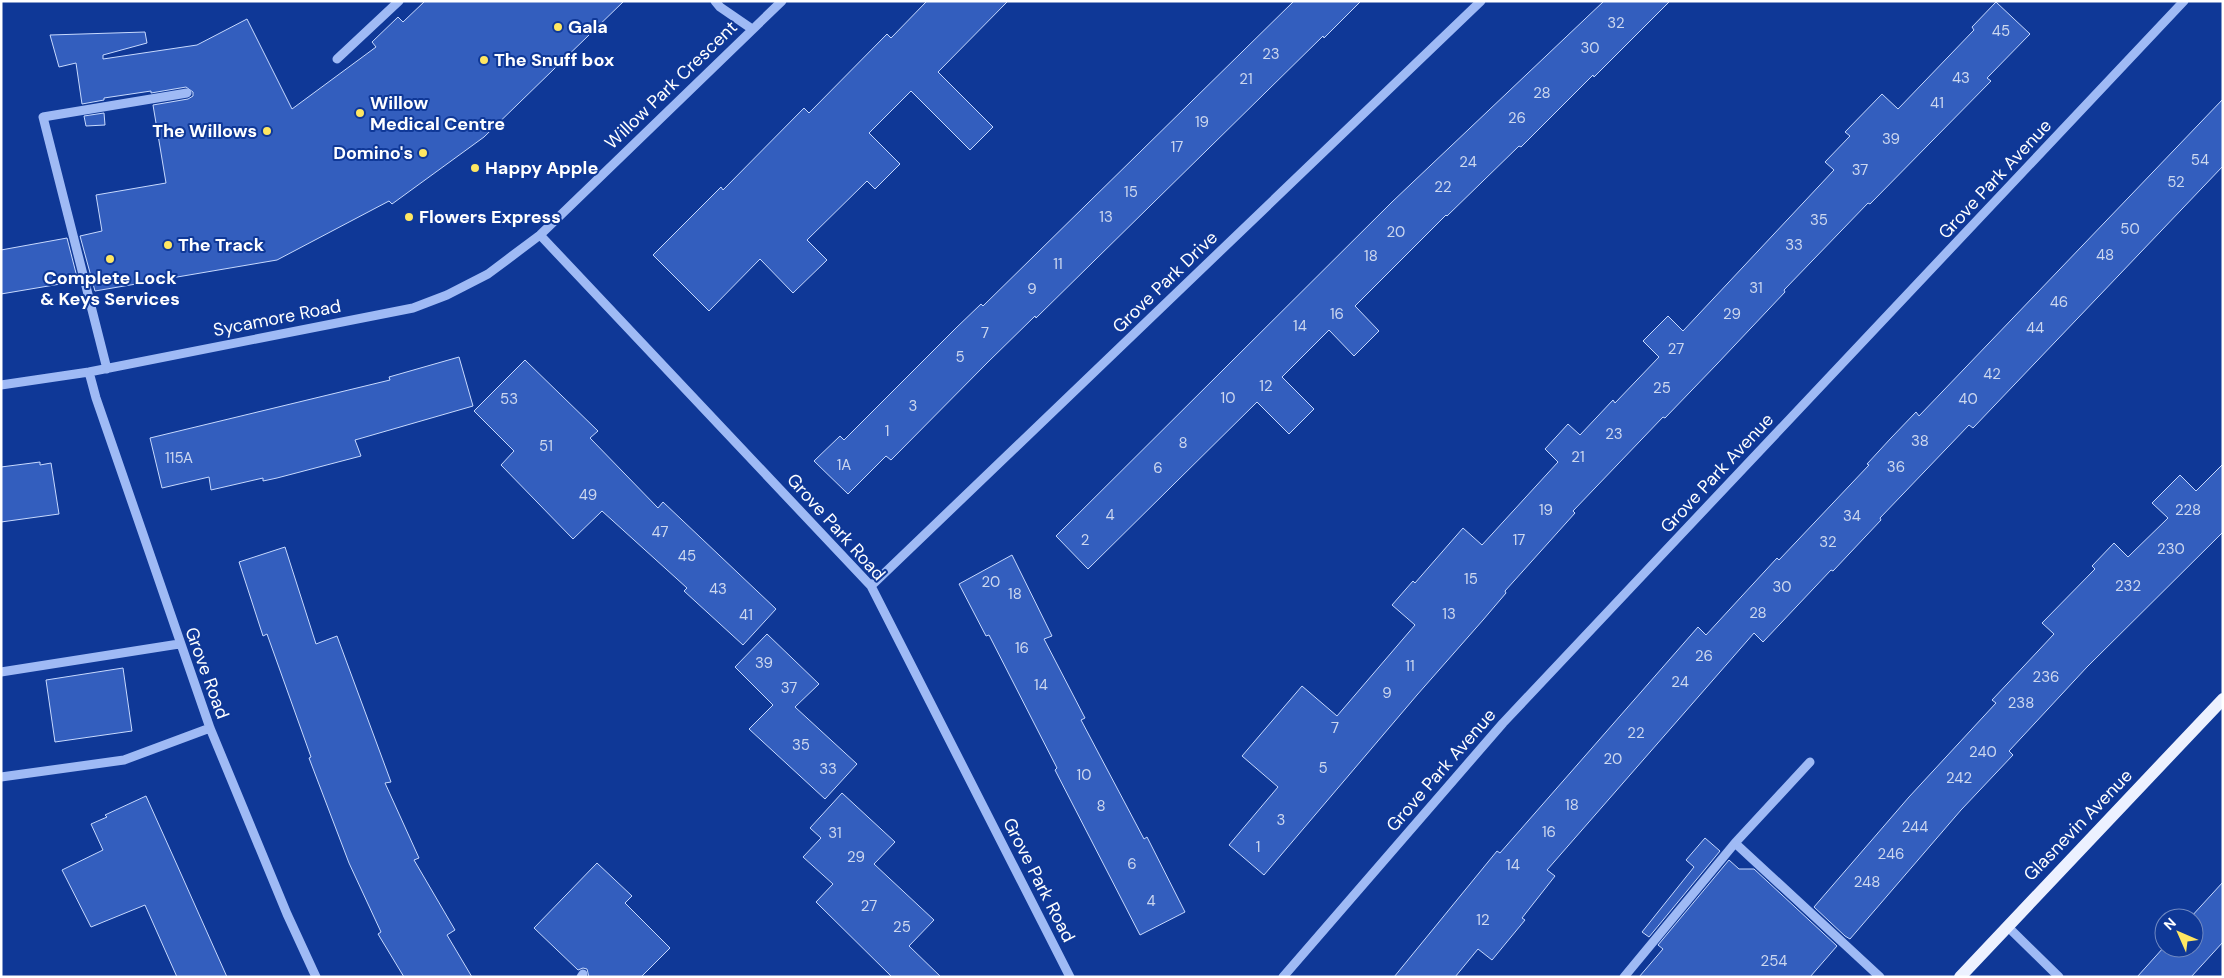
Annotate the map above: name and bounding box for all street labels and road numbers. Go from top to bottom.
street label: Willow Park Crescent [600,15,742,155]
street label: Grove Park Avenue [1933,114,2057,244]
street label: Grove Park Drive [1107,226,1223,338]
street label: Sycamore Road [211,294,343,342]
street label: Grove Park Avenue [1655,408,1779,538]
street label: Grove Park Road [781,468,891,586]
street label: Grove Road [179,624,235,722]
street label: Grove Park Avenue [1381,703,1501,837]
street label: Glasnevin Avenue [2018,764,2138,886]
street label: Grove Park Road [997,814,1081,946]

